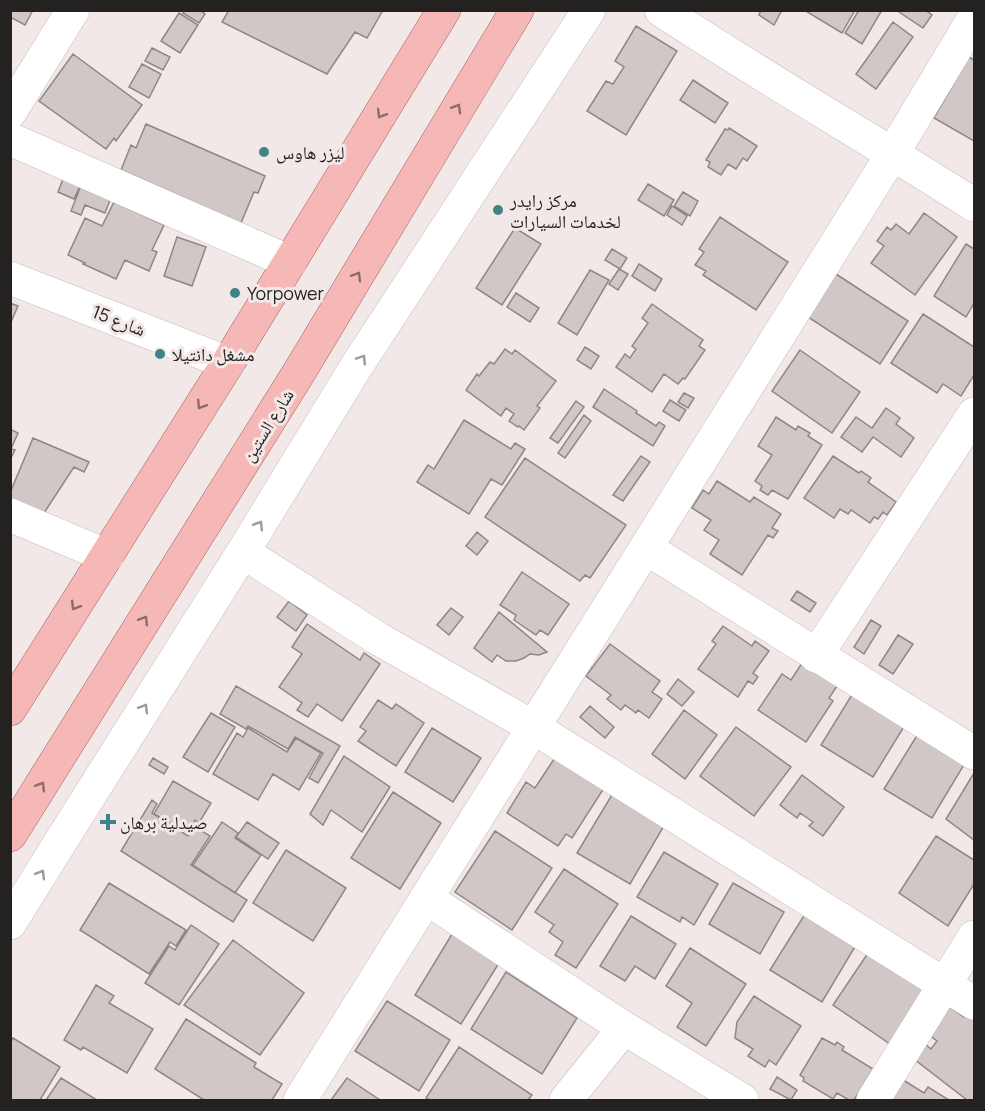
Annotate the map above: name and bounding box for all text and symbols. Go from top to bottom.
one-way arrow [450,104,462,114]
one-way arrow [376,108,388,118]
place label: ليزر هاوس [276,140,344,164]
marker: ليزر هاوس [257,145,271,159]
place label: مركز رايدر لخدمات السيارات [509,188,621,233]
marker: مركز رايدر لخدمات السيارات [491,203,505,217]
one-way arrow [350,272,361,282]
place label: Yorpower [247,281,325,305]
marker: Yorpower [228,286,242,300]
street label: شارع 15 [89,299,149,341]
place label: مشغل دانتيلا [172,342,254,366]
marker: مشغل دانتيلا [153,347,167,361]
one-way arrow [354,355,366,365]
street label: شارع الستين [235,384,299,466]
one-way arrow [197,399,209,409]
one-way arrow [252,521,264,531]
one-way arrow [71,600,83,610]
one-way arrow [137,616,149,626]
one-way arrow [137,704,149,714]
one-way arrow [34,782,46,792]
place label: صيدلية برهان [120,810,208,834]
marker: صيدلية برهان [101,815,115,829]
one-way arrow [34,869,45,880]

